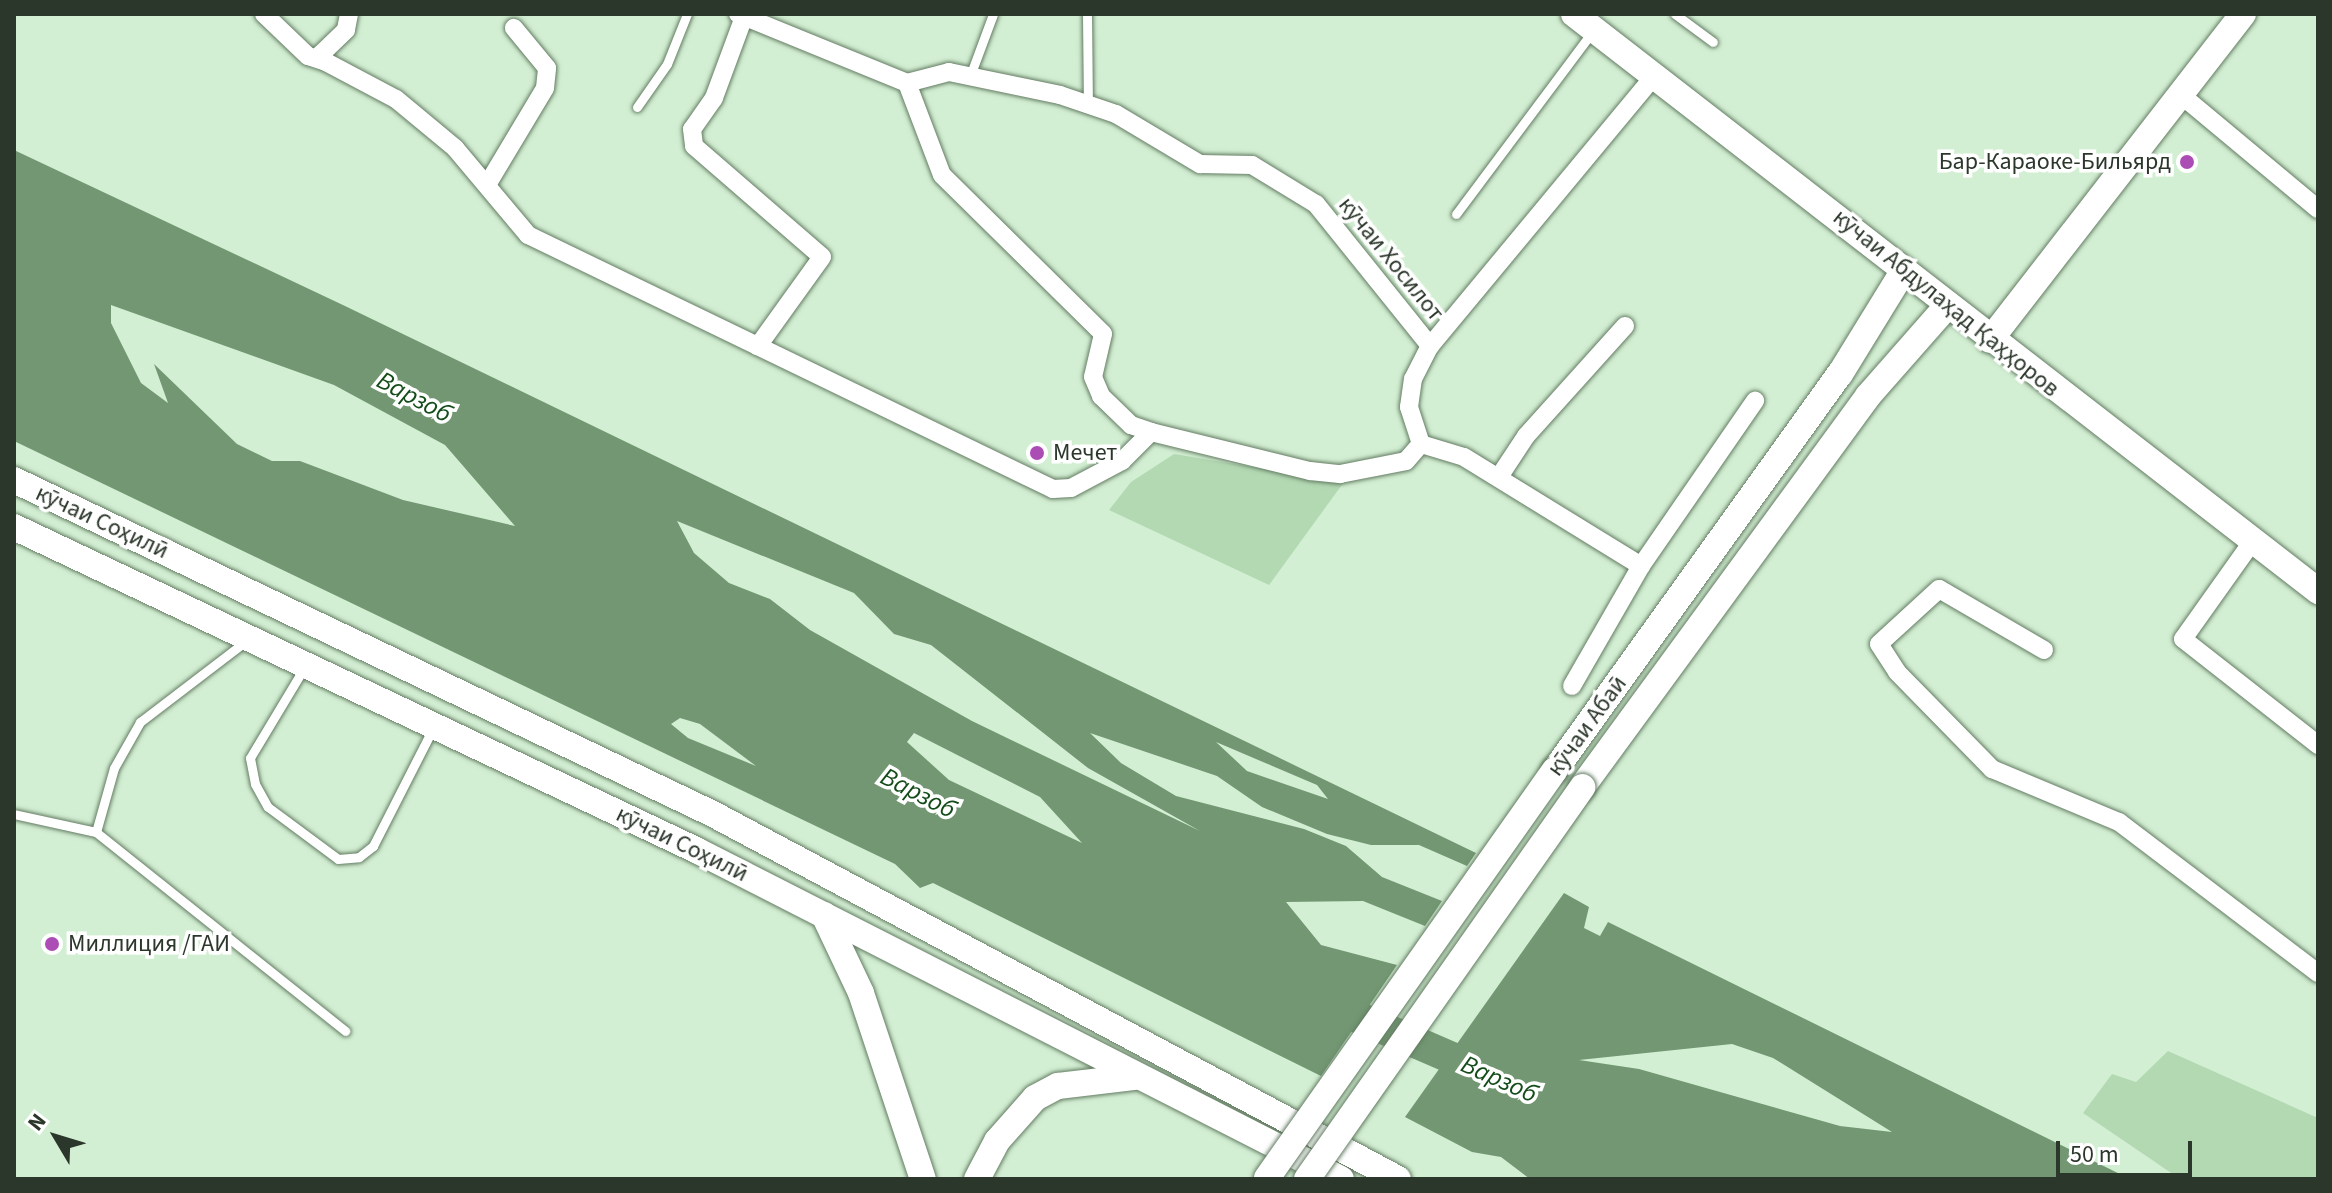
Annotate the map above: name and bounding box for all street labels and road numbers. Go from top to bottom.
street label: кӯчаи Хосилот [1332,191,1450,327]
street label: кӯчаи Абдулаҳад Қаҳҳоров [1827,203,2065,403]
street label: кӯчаи Соҳилӣ [31,479,173,565]
street label: кӯчаи Абаӣ [1541,670,1633,782]
street label: кӯчаи Соҳилӣ [611,800,753,888]

